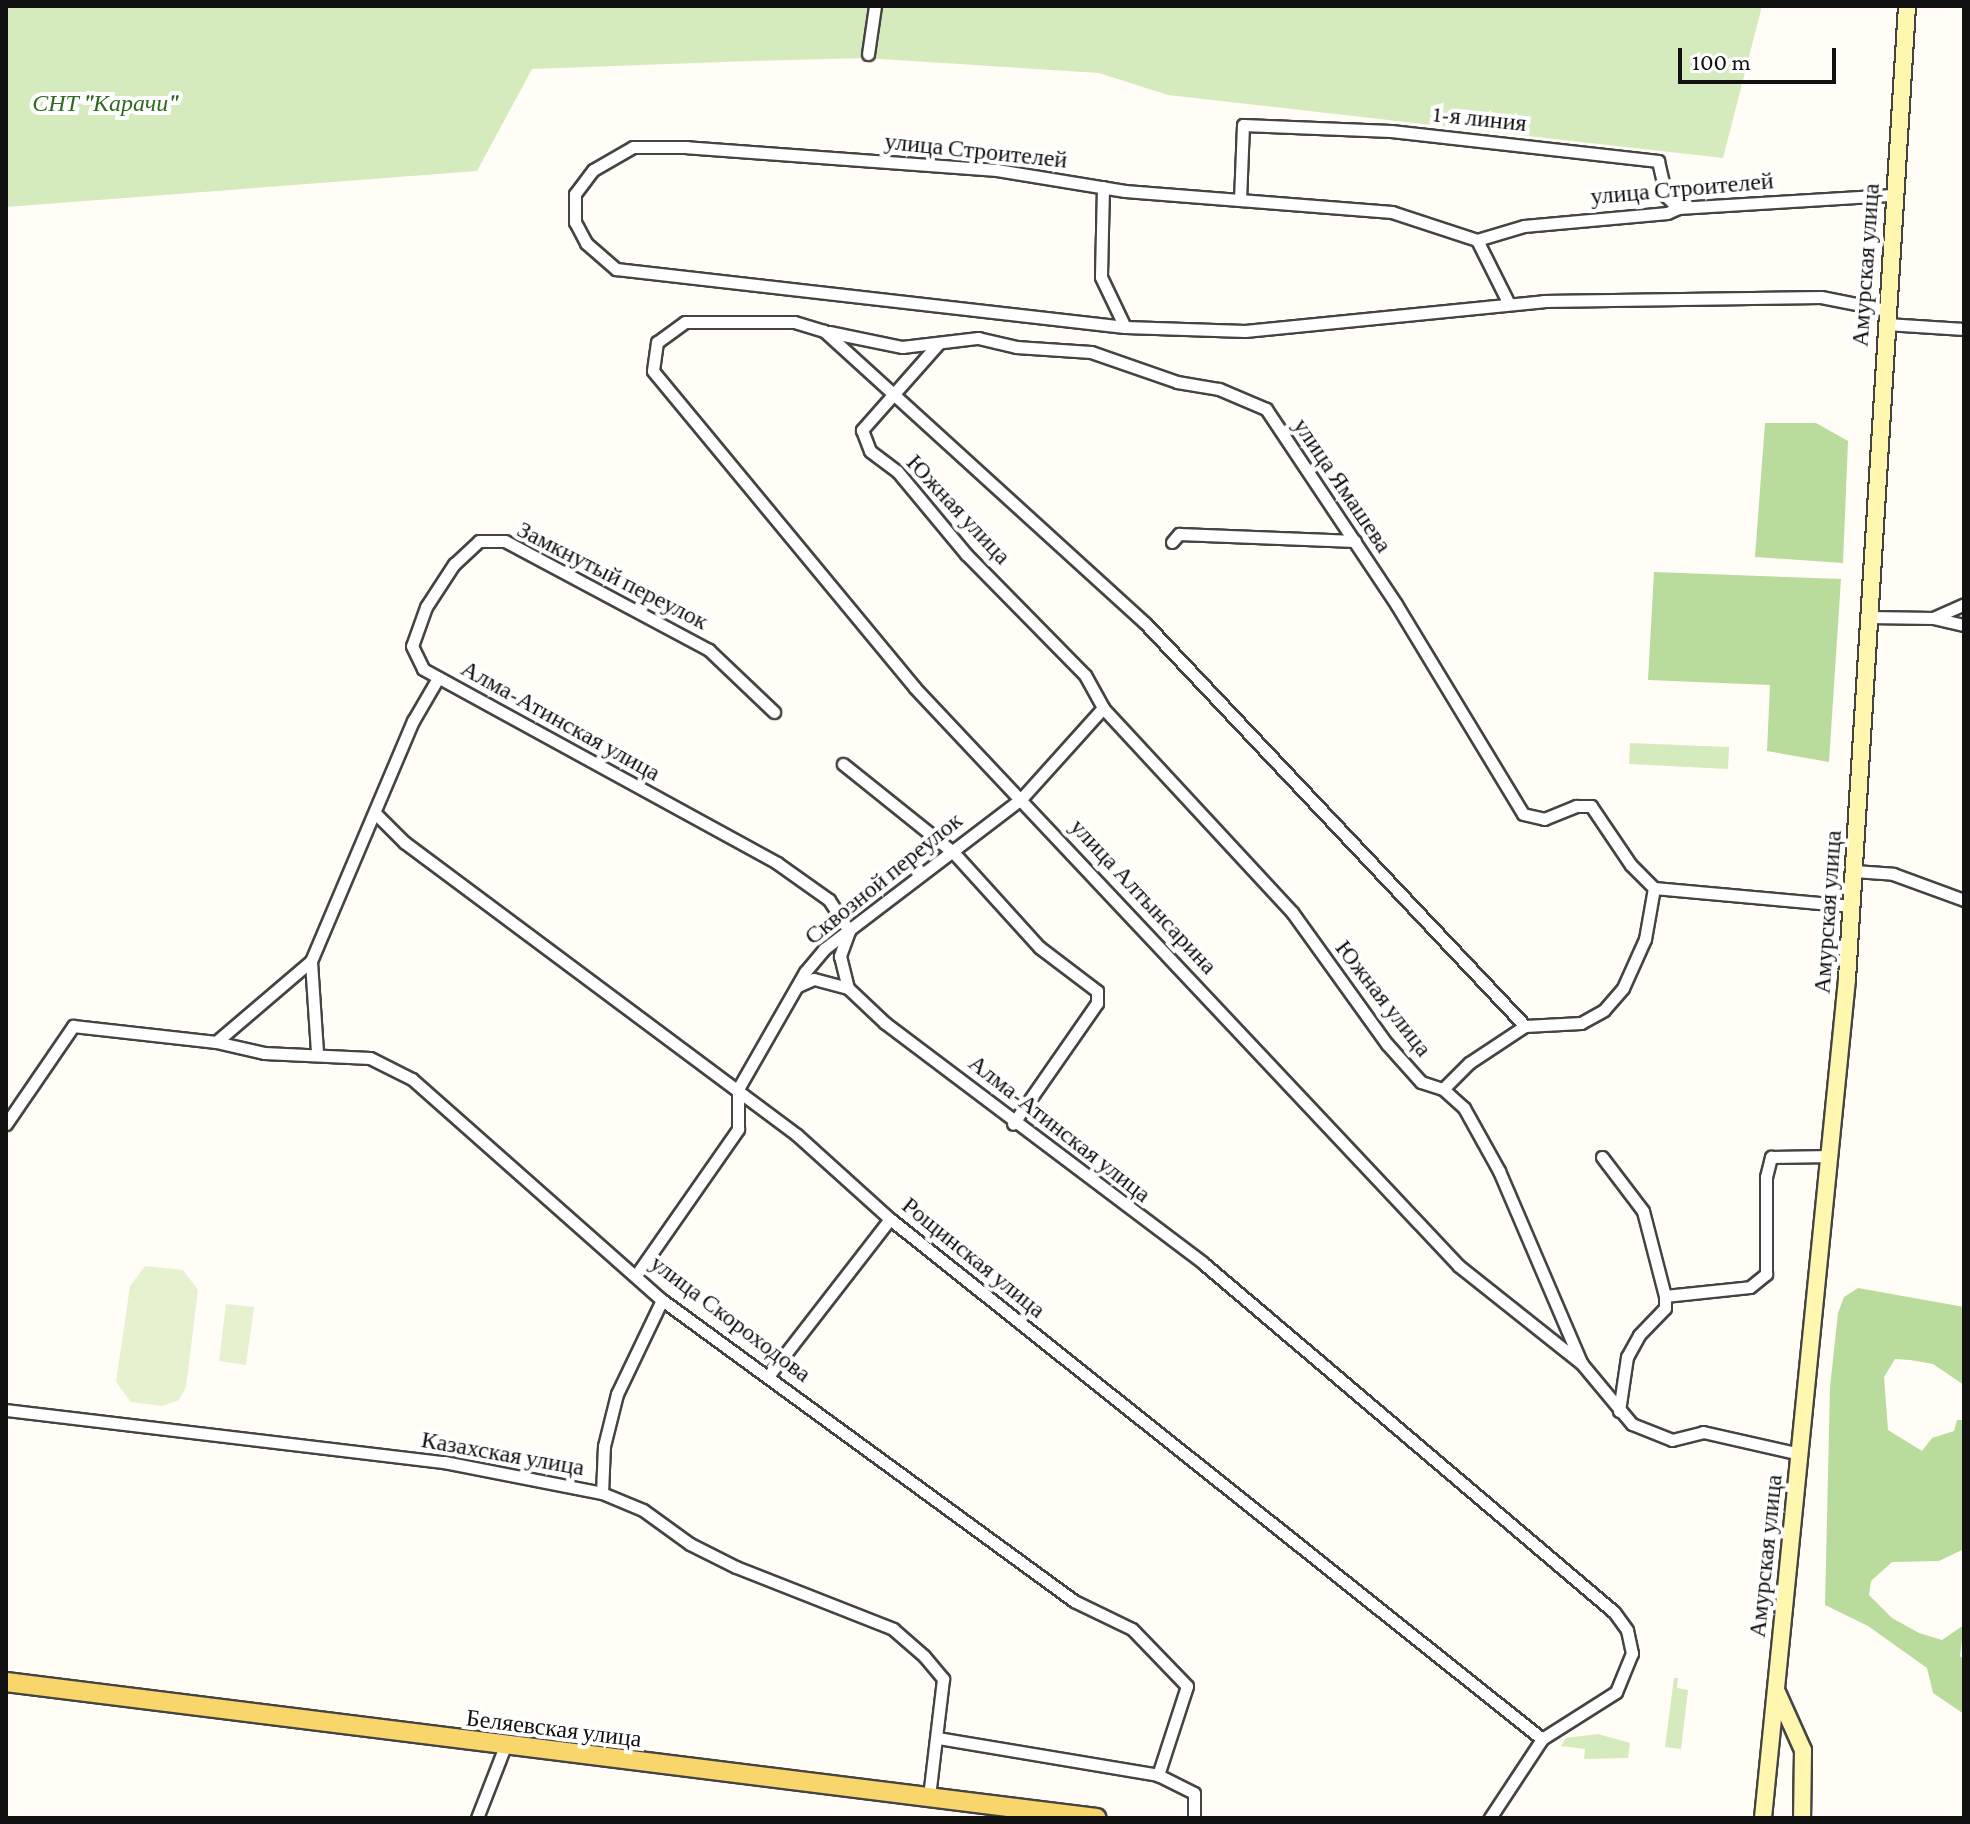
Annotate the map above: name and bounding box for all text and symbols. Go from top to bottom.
scale bar [1682,32,1840,82]
text: 100 m [1692,48,1751,75]
park label: СНТ "Карачи" [32,89,178,117]
street label: 1-я линия [1432,99,1528,137]
street label: улица Строителей [883,126,1069,174]
street label: улица Строителей [1589,166,1775,210]
street label: Амурская улица [1845,182,1885,348]
street label: улица Ямашева [1287,412,1399,558]
street label: Южная улица [901,448,1017,570]
street label: Замкнутый переулок [513,514,713,636]
street label: Алма-Атинская улица [456,653,666,787]
street label: Сквозной переулок [798,806,968,950]
street label: улица Алтынсарина [1064,812,1224,980]
street label: Амурская улица [1807,829,1847,995]
street label: Южная улица [1330,934,1438,1062]
street label: Алма-Атинская улица [963,1048,1157,1208]
street label: Рощинская улица [896,1190,1052,1324]
street label: улица Скороходова [645,1248,817,1388]
street label: Казахская улица [419,1424,587,1482]
street label: Амурская улица [1742,1473,1788,1639]
street label: Беляевская улица [465,1703,643,1753]

